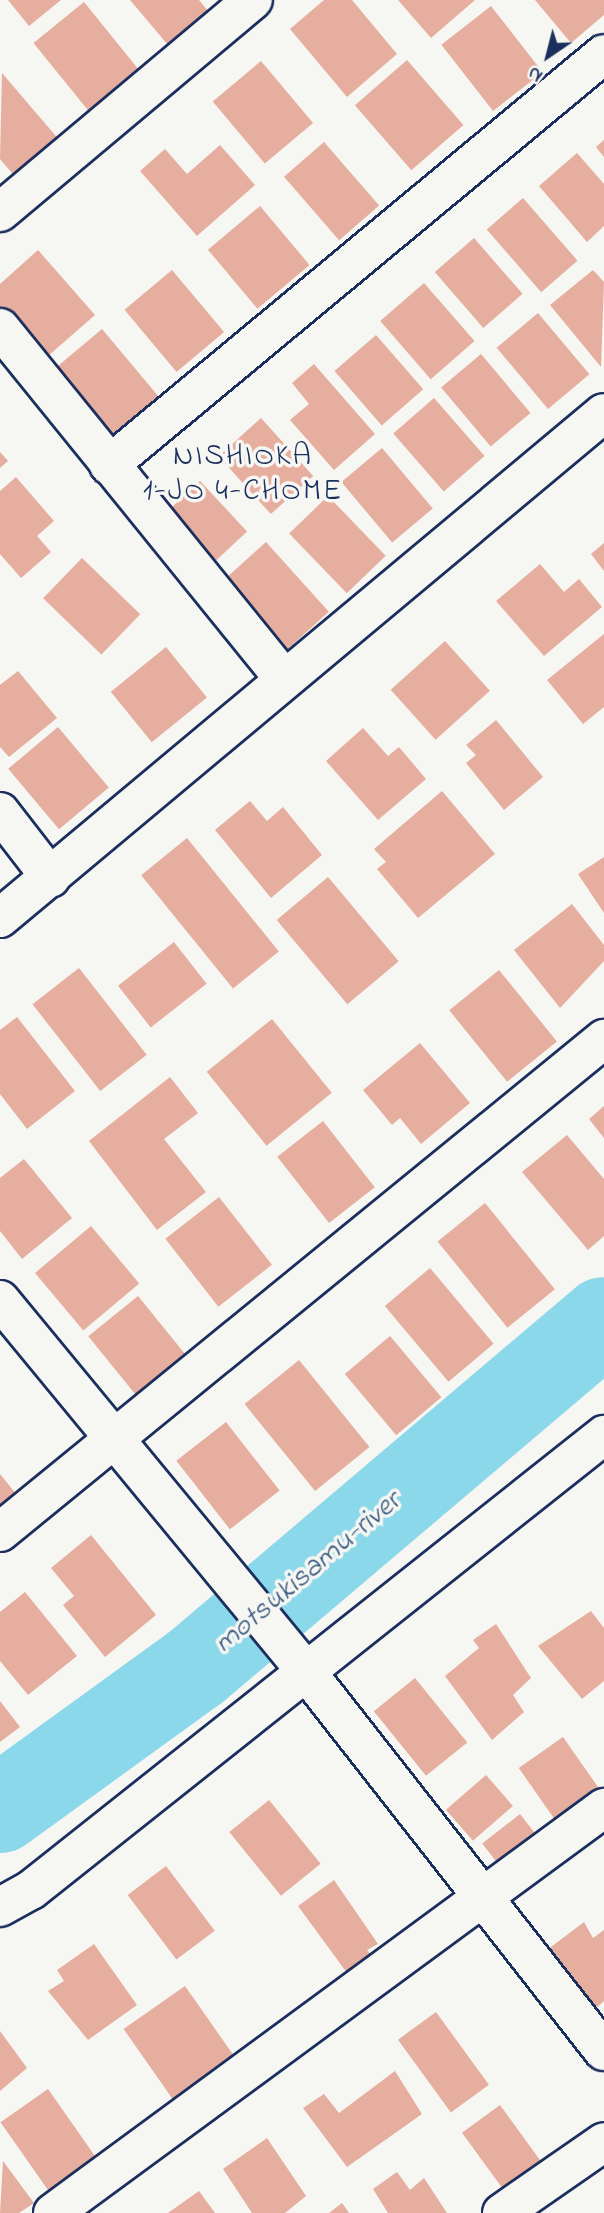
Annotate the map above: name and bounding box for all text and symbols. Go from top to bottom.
north arrow [513,21,583,91]
text: N [523,59,549,88]
district label: NISHIOKA 1-JO 4-CHOME [144,439,342,510]
water label: motsukisamu-river [207,1484,409,1662]

